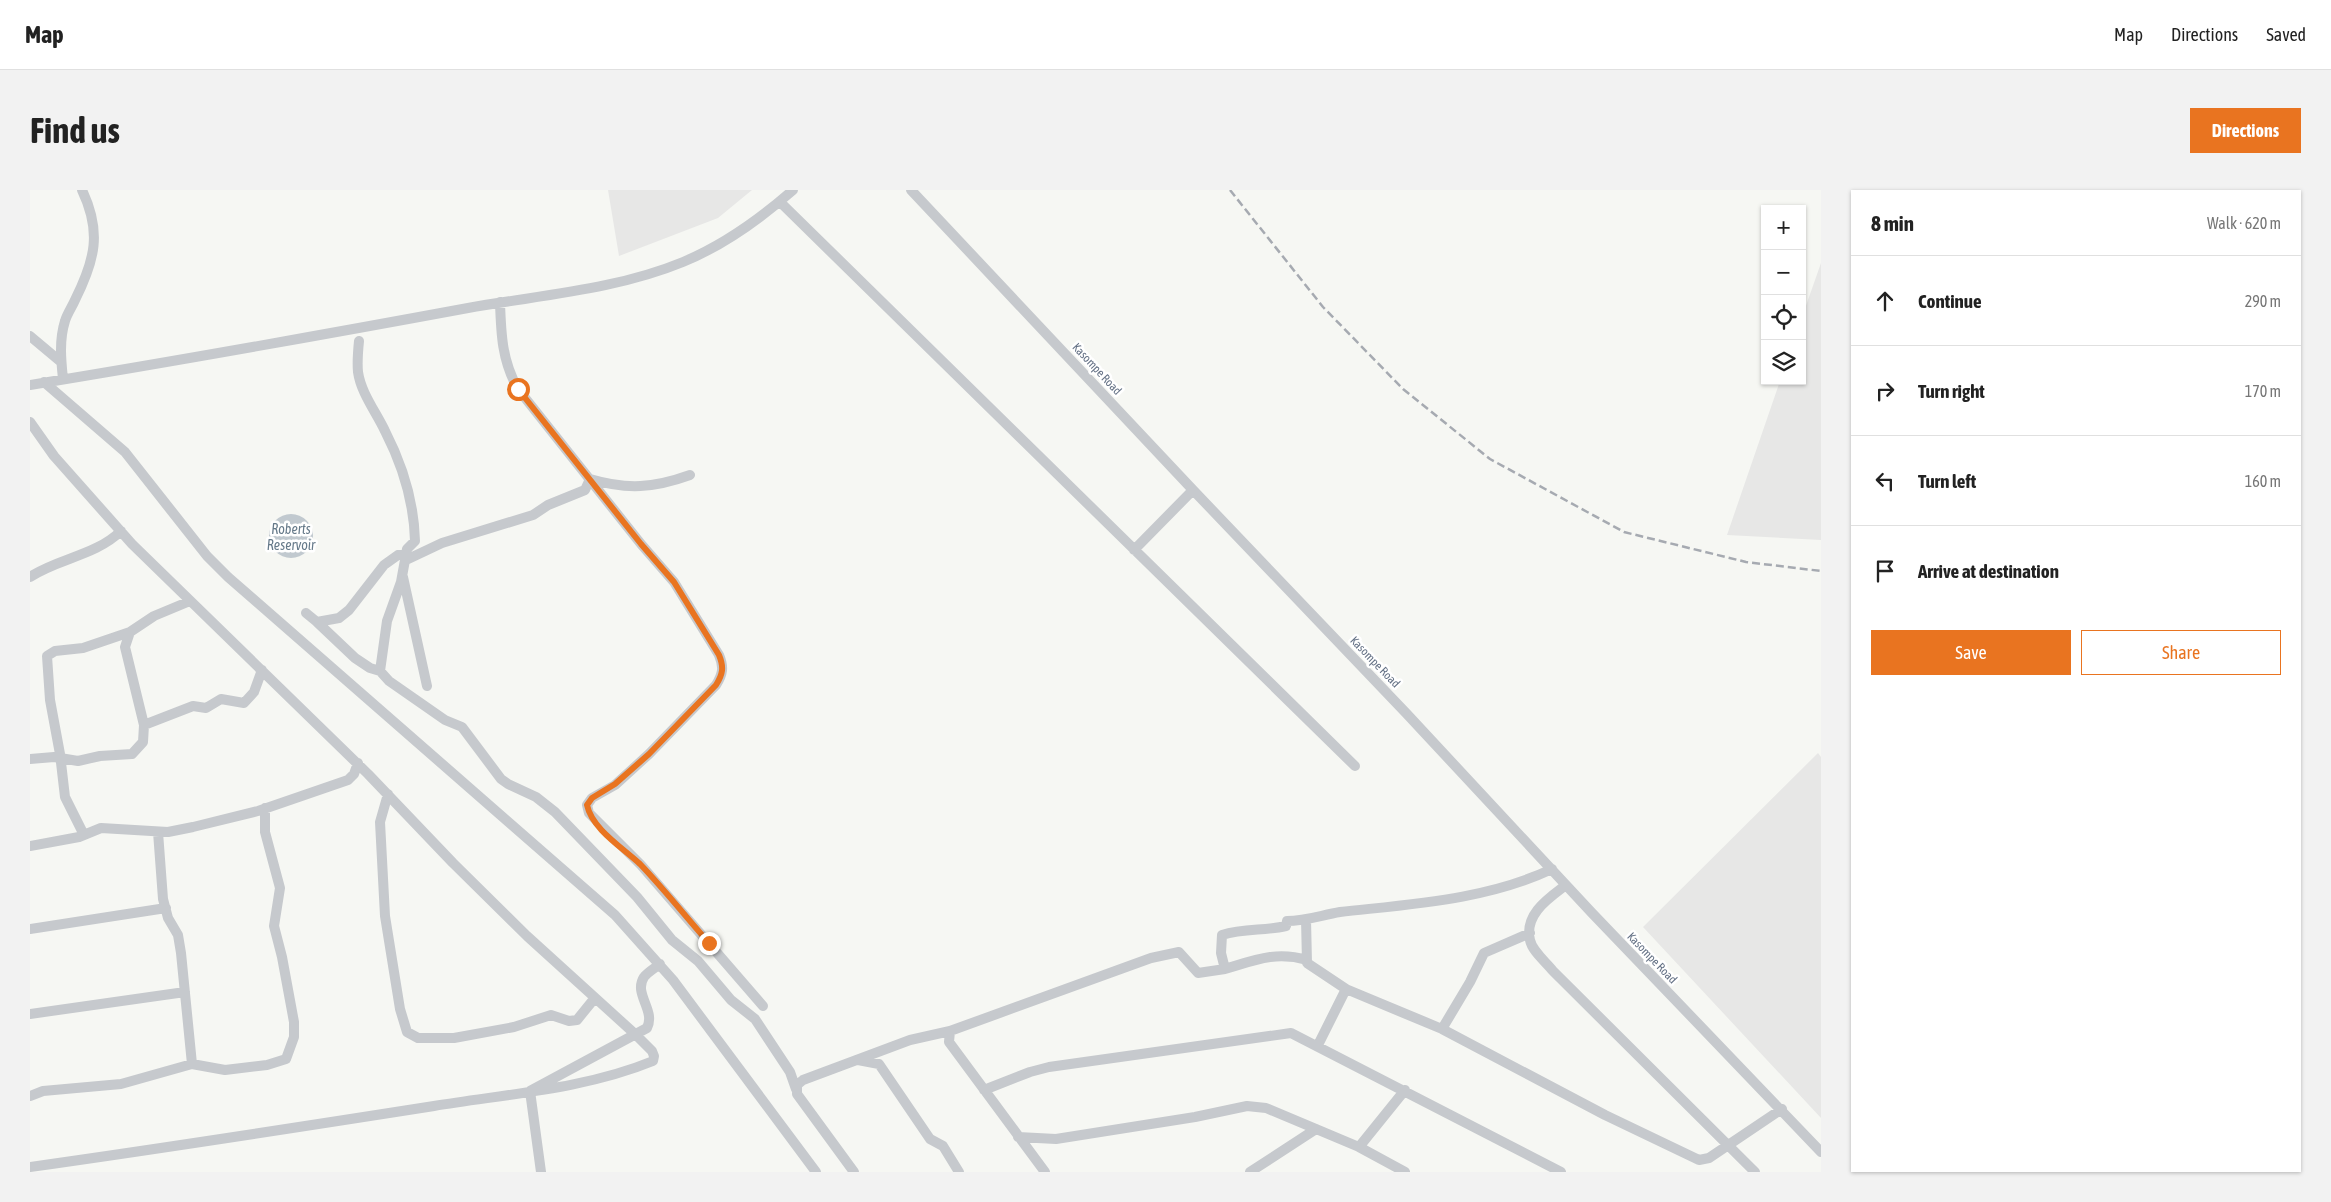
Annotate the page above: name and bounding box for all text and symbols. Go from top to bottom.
text: Map [25,21,64,48]
text: Map [2114,24,2143,45]
text: Directions [2171,24,2238,45]
text: Saved [2266,24,2306,45]
button: Directions [2190,108,2301,153]
text: Find us [30,110,120,150]
map controls [1761,205,1806,385]
button: + [1761,205,1806,250]
text: 8 min [1871,211,1914,235]
text: Walk · 620 m [2207,214,2281,232]
button: − [1761,250,1806,295]
icon: ahead [1871,287,1899,315]
text: Continue [1918,290,1982,312]
text: 290 m [2245,292,2281,310]
button: locate [1761,295,1806,340]
street label: Kasompe Road [1070,340,1124,398]
button: layers [1761,340,1806,385]
icon: right [1871,377,1899,405]
route start [507,378,530,401]
text: Turn right [1918,380,1985,402]
text: 170 m [2245,382,2281,400]
icon: left [1871,467,1899,495]
text: Turn left [1918,470,1976,492]
text: 160 m [2245,472,2281,490]
water label: Roberts Reservoir [267,521,316,553]
icon: arrive [1871,557,1899,585]
text: Arrive at destination [1918,560,2059,582]
button: Save [1871,630,2071,675]
button: Share [2081,630,2281,675]
street label: Kasompe Road [1347,634,1403,690]
street label: Kasompe Road [1624,930,1680,986]
route end [698,932,721,955]

